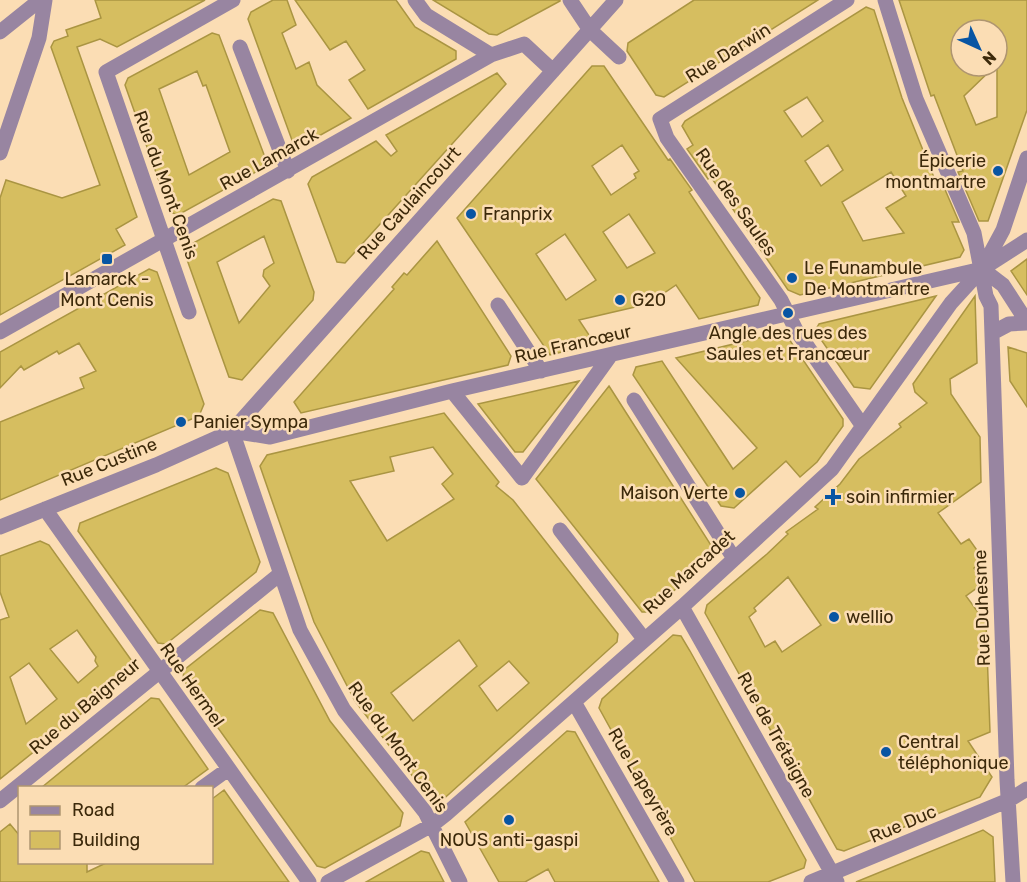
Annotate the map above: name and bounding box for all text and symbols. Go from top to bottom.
street label: Rue Darwin [681,18,775,88]
north arrow [949,18,1009,78]
text: N [978,47,1000,69]
street label: Rue du Mont Cenis [129,108,203,262]
street label: Rue Lamarck [216,123,323,195]
street label: Rue Caulaincourt [353,142,465,264]
street label: Rue des Saules [691,144,781,260]
place label: Épicerie montmartre [885,150,986,193]
marker: Épicerie montmartre [991,164,1005,178]
place label: Franprix [483,203,553,225]
marker: Franprix [464,207,478,221]
marker: Lamarck - Mont Cenis [100,252,114,266]
place label: Le Funambule De Montmartre [804,257,930,300]
place label: Lamarck - Mont Cenis [60,268,154,311]
marker: Le Funambule De Montmartre [785,271,799,285]
place label: G20 [632,289,666,311]
marker: G20 [613,293,627,307]
marker: Angle des rues des Saules et Francœur [781,306,795,320]
street label: Rue Francœur [512,320,634,368]
place label: Angle des rues des Saules et Francœur [706,322,870,365]
place label: Panier Sympa [193,411,308,433]
marker: Panier Sympa [174,415,188,429]
street label: Rue Custine [58,433,160,491]
place label: Maison Verte [620,482,728,504]
marker: Maison Verte [733,486,747,500]
place label: soin infirmier [846,486,954,508]
marker: soin infirmier [824,488,842,506]
street label: Rue Marcadet [639,525,739,619]
street label: Rue Duhesme [969,549,995,667]
place label: wellio [846,606,894,628]
marker: wellio [827,610,841,624]
street label: Rue Hermel [155,639,229,731]
street label: Rue du Baigneur [25,653,145,759]
street label: Rue de Trétaigne [732,668,820,802]
street label: Rue du Mont Cenis [343,677,453,817]
street label: Rue Lapeyrère [603,724,683,840]
place label: Central téléphonique [898,731,1009,774]
marker: Central téléphonique [879,745,893,759]
legend [18,786,213,864]
text: Road [72,799,115,821]
street label: Rue Duc [866,800,940,848]
marker: NOUS anti-gaspi [502,813,516,827]
text: Building [72,829,140,851]
place label: NOUS anti-gaspi [440,829,578,851]

